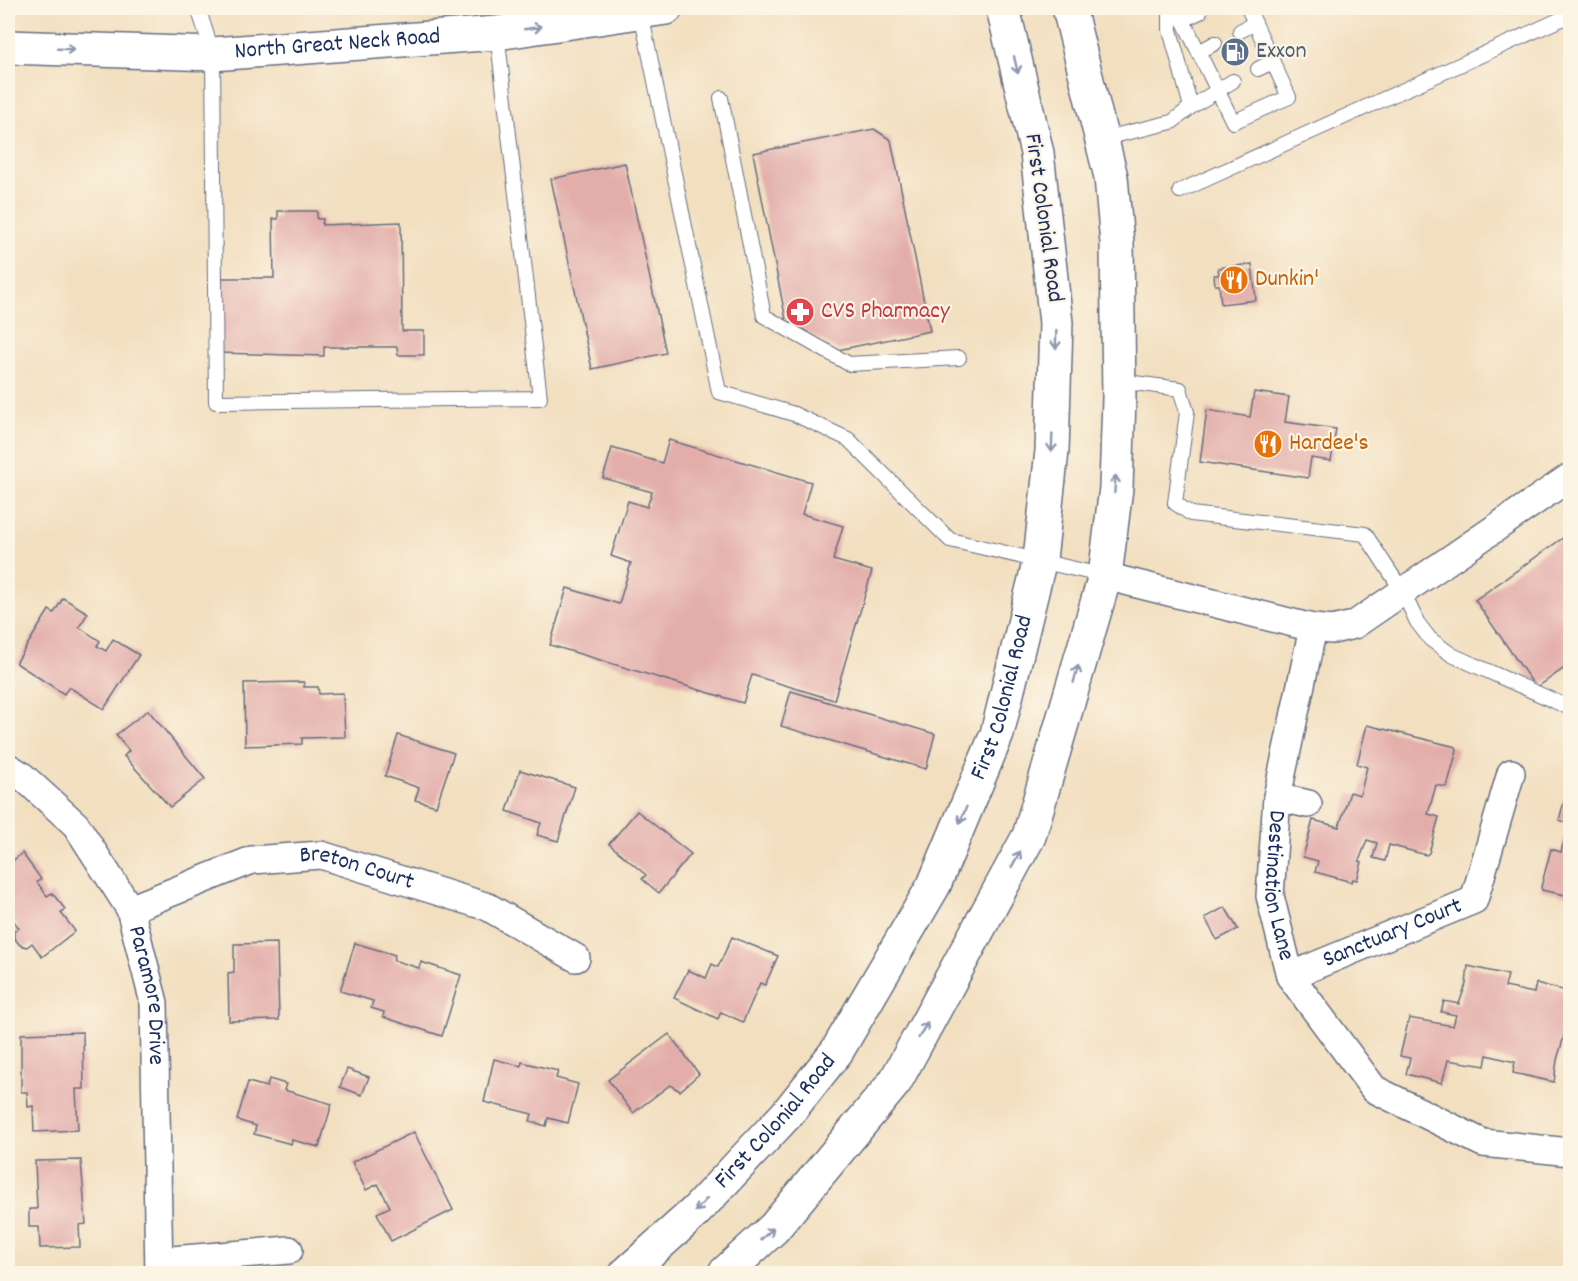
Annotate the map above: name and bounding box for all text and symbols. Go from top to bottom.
street label: North Great Neck Road [233,20,442,69]
one-way arrow [522,23,542,34]
place label: Exxon [1256,35,1306,69]
fuel station icon: Exxon [1219,36,1251,68]
one-way arrow [55,44,75,55]
one-way arrow [1011,55,1023,74]
street label: First Colonial Road [1014,131,1072,305]
place label: Dunkin' [1255,263,1319,297]
restaurant icon: Dunkin' [1218,264,1250,296]
place label: CVS Pharmacy [821,295,951,329]
pharmacy icon: CVS Pharmacy [784,296,816,328]
one-way arrow [1050,330,1061,350]
place label: Hardee's [1289,427,1369,461]
restaurant icon: Hardee's [1252,428,1284,460]
one-way arrow [1047,433,1058,453]
one-way arrow [1110,474,1121,494]
street label: First Colonial Road [963,612,1043,785]
one-way arrow [1071,665,1082,684]
one-way arrow [957,806,968,824]
street label: Destination Lane [1253,809,1302,964]
street label: Breton Court [298,838,418,900]
one-way arrow [1010,851,1022,868]
street label: Sanctuary Court [1318,890,1468,978]
street label: Paramore Drive [118,922,172,1065]
one-way arrow [918,1022,929,1040]
street label: First Colonial Road [707,1047,845,1197]
one-way arrow [694,1198,708,1213]
one-way arrow [759,1227,774,1241]

